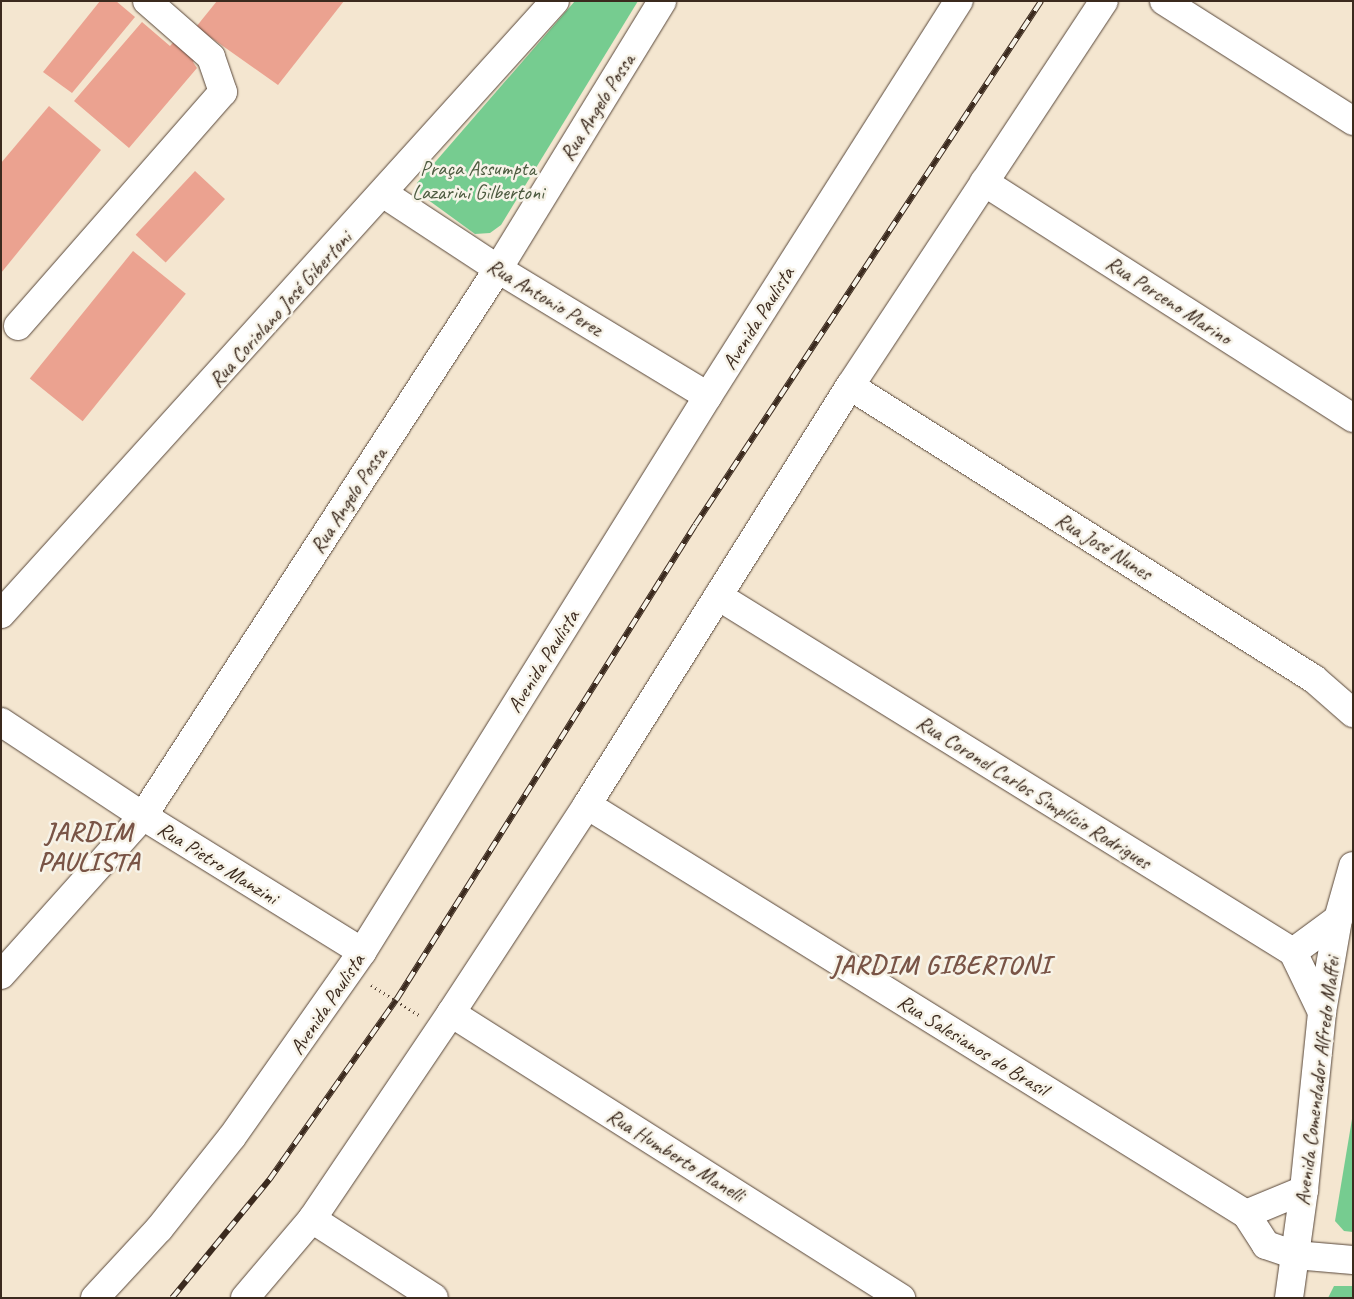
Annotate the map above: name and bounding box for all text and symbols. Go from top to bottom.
street label: Rua Angelo Possa [554,49,640,165]
park label: Praça Assumpta Lazarini Gilbertoni [412,155,544,205]
street label: Rua Coriolano José Gibertoni [203,226,357,392]
street label: Rua Porceno Marino [1101,250,1237,350]
street label: Rua Antonio Perez [483,253,607,341]
street label: Avenida Paulista [717,262,799,374]
street label: Rua Angelo Possa [304,442,392,558]
street label: Rua José Nunes [1051,507,1157,585]
street label: Avenida Paulista [502,605,584,717]
street label: Rua Coronel Carlos Simplício Rodrigues [912,709,1156,875]
district label: JARDIM PAULISTA [37,816,141,878]
street label: Rua Pietro Manzini [153,816,283,910]
street label: Avenida Paulista [284,949,370,1059]
district label: JARDIM GIBERTONI [832,949,1050,981]
street label: Avenida Comendador Alfredo Maffei [1289,955,1345,1207]
street label: Rua Salesianos do Brasil [893,988,1053,1102]
street label: Rua Humberto Manelli [602,1102,750,1208]

